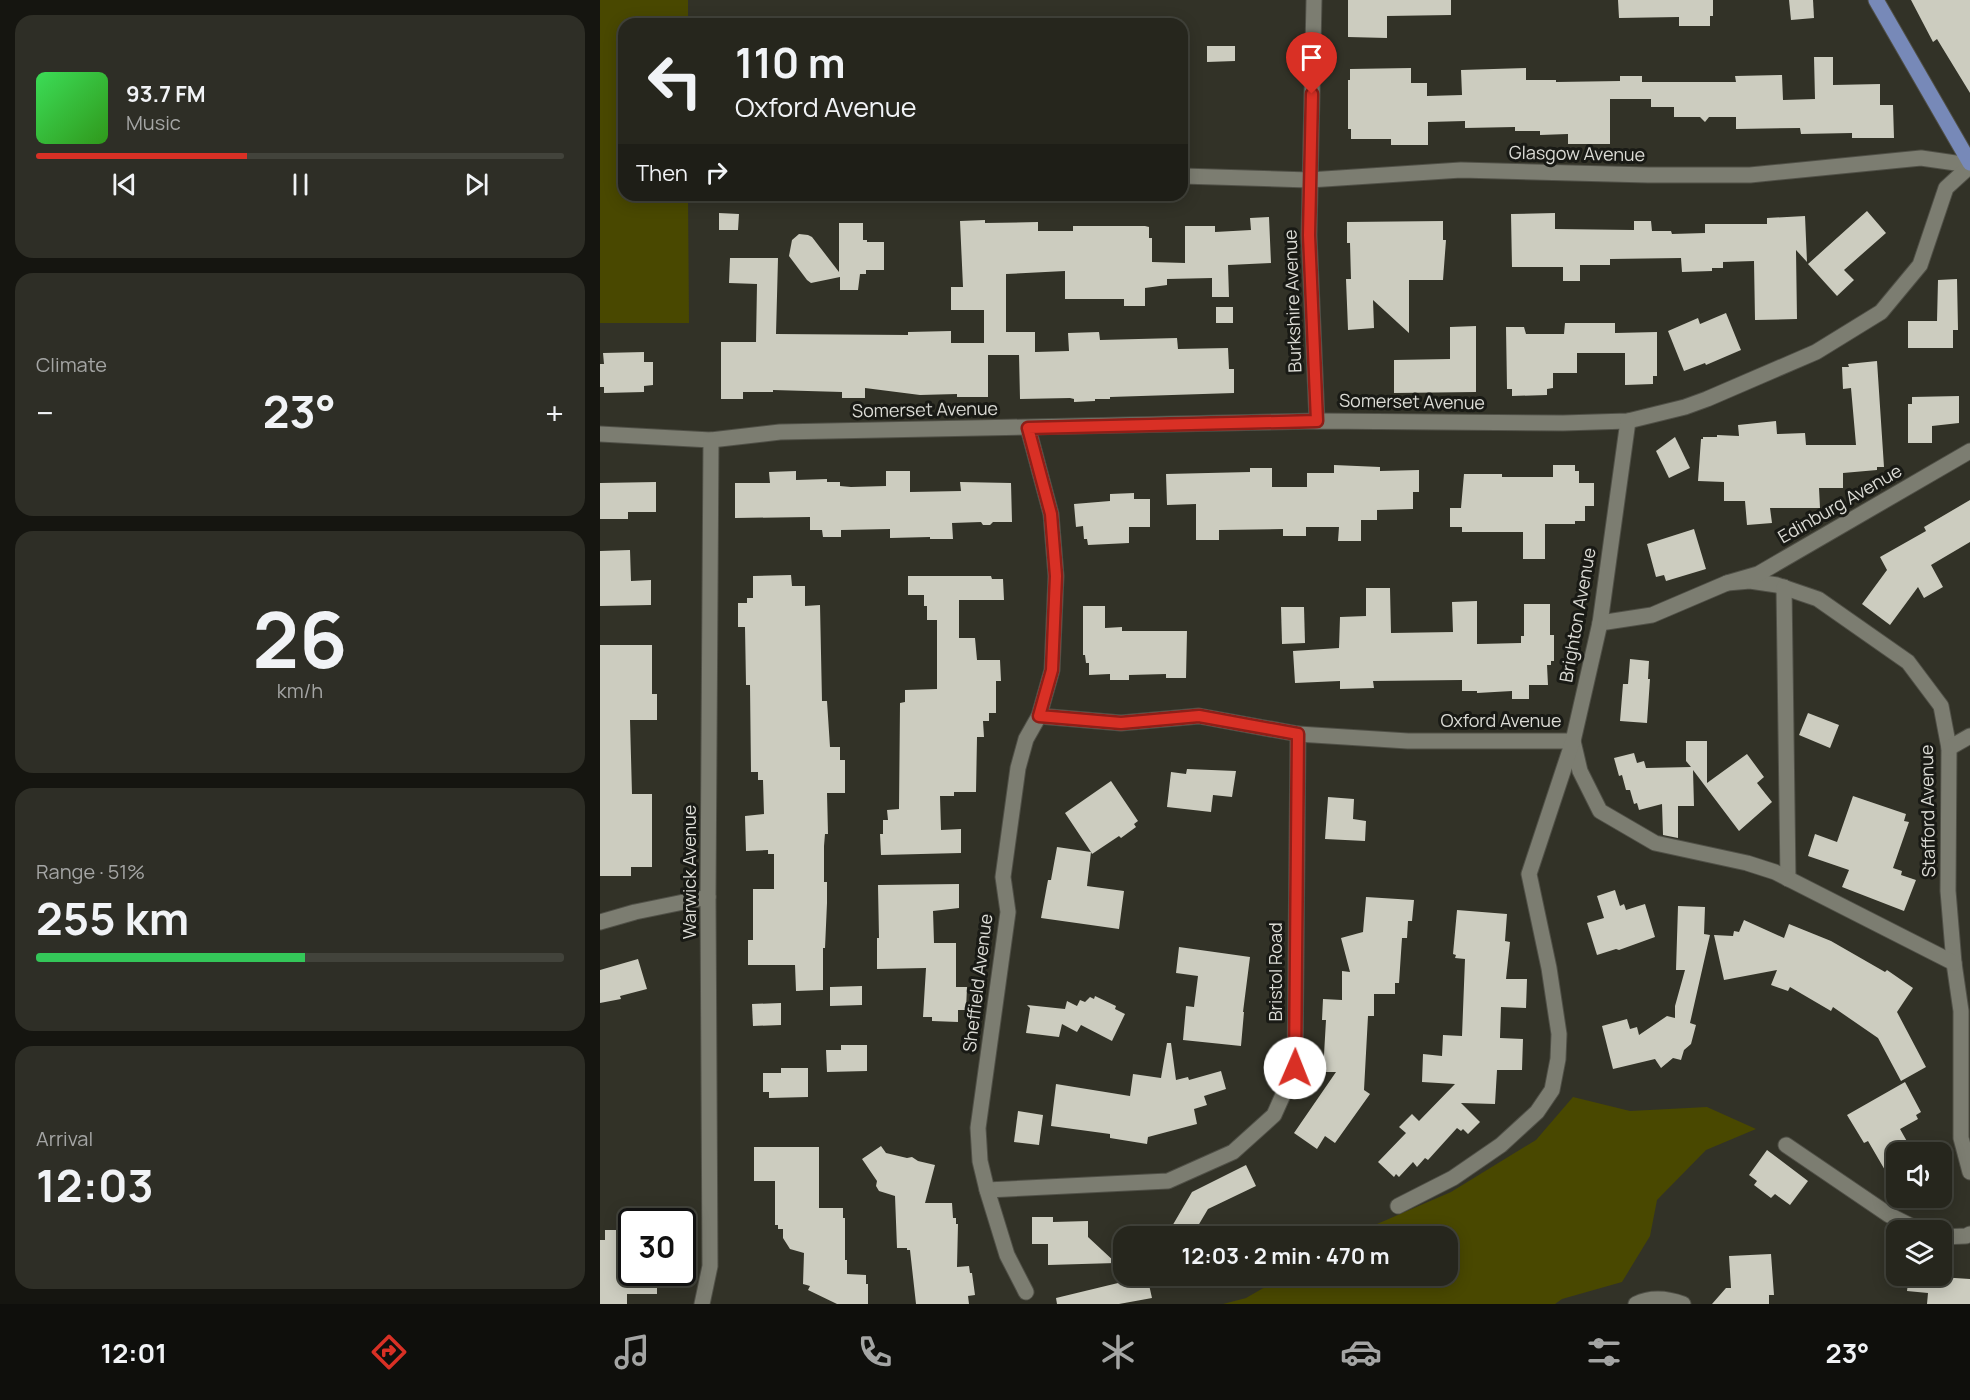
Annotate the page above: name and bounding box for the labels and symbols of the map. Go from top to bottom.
pin [1286,32,1337,94]
street label: Glasgow Avenue [1509,140,1645,166]
street label: Burkshire Avenue [1278,229,1306,373]
street label: Somerset Avenue [1339,388,1485,414]
street label: Somerset Avenue [852,396,998,422]
street label: Edinburg Avenue [1773,458,1906,548]
street label: Brighton Avenue [1553,546,1601,684]
street label: Oxford Avenue [1440,708,1562,732]
street label: Stafford Avenue [1914,744,1940,878]
street label: Warwick Avenue [677,805,701,939]
street label: Sheffield Avenue [957,912,997,1053]
street label: Bristol Road [1263,922,1287,1022]
position arrow [1263,1036,1327,1100]
speed limit sign: 30 [618,1208,696,1286]

